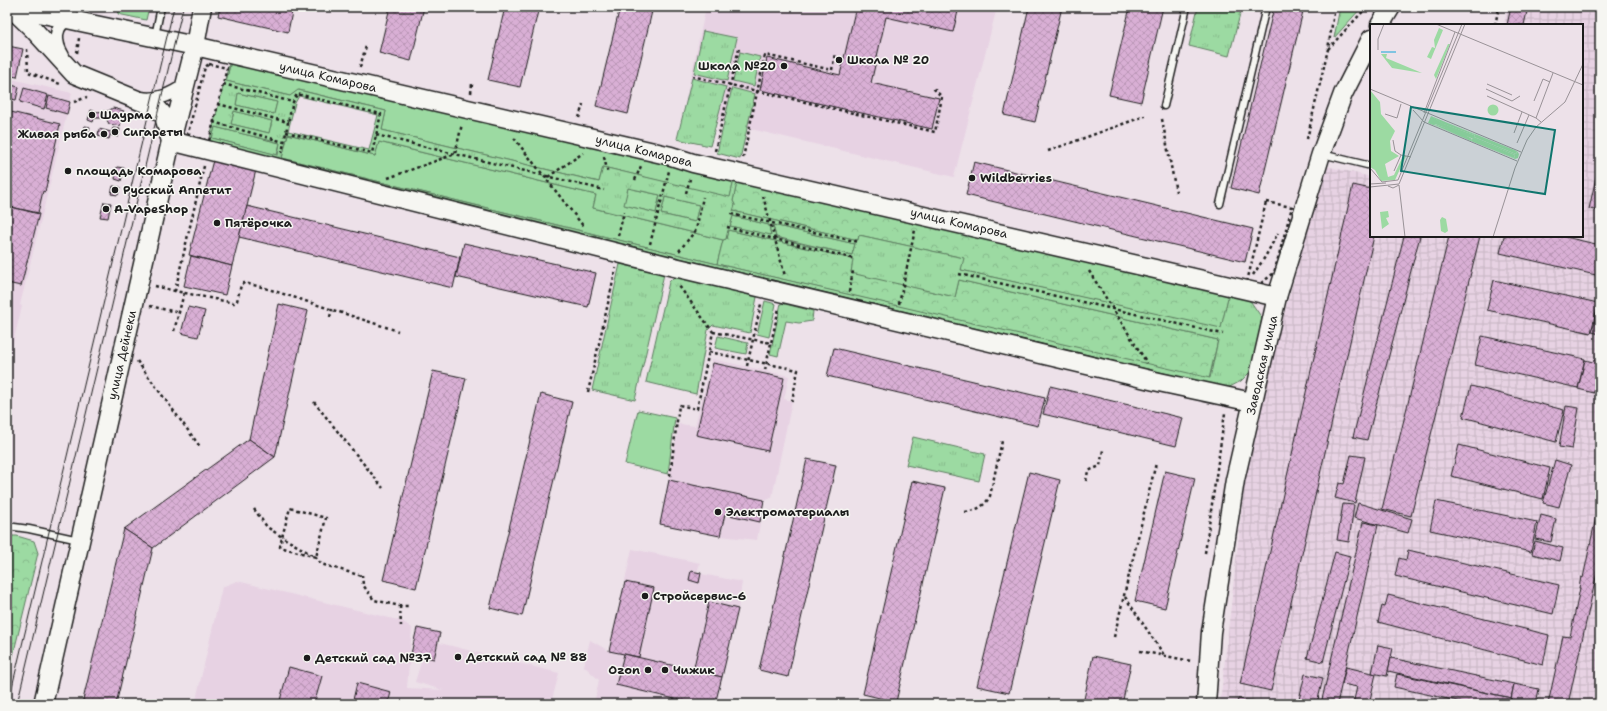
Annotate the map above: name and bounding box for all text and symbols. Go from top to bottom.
inset map [1370,24,1583,237]
place label: Школа № 20 [847,52,929,68]
marker: Школа № 20 [834,55,844,65]
street label: улица Комарова [278,58,379,96]
place label: Школа №20 [698,58,776,74]
marker: Школа №20 [779,61,789,71]
place label: Шаурма [100,107,153,123]
marker: Шаурма [87,110,97,120]
place label: Сигареты [123,124,183,140]
place label: Живая рыба [18,126,97,142]
marker: Сигареты [110,127,120,137]
marker: Живая рыба [99,129,109,139]
street label: улица Комарова [594,131,695,171]
place label: площадь Комарова [76,163,202,179]
marker: площадь Комарова [63,166,73,176]
place label: Wildberries [980,170,1052,186]
marker: Wildberries [967,173,977,183]
place label: Русский Аппетит [123,182,232,198]
marker: Русский Аппетит [110,185,120,195]
place label: A-VapeShop [114,201,188,217]
marker: A-VapeShop [101,204,111,214]
street label: улица Комарова [909,204,1010,242]
place label: Пятёрочка [225,215,293,231]
marker: Пятёрочка [212,218,222,228]
street label: улица Дейнеки [104,308,140,401]
street label: Заводская улица [1243,313,1281,416]
place label: Электроматериалы [726,504,850,520]
marker: Электроматериалы [713,507,723,517]
place label: Стройсервис-6 [653,588,746,604]
marker: Стройсервис-6 [640,591,650,601]
place label: Детский сад № 88 [466,649,587,665]
place label: Детский сад №37 [315,650,432,666]
marker: Детский сад № 88 [453,652,463,662]
marker: Детский сад №37 [302,653,312,663]
place label: Ozon [608,662,640,678]
place label: Чижик [673,662,715,678]
marker: Ozon [643,665,653,675]
marker: Чижик [660,665,670,675]

